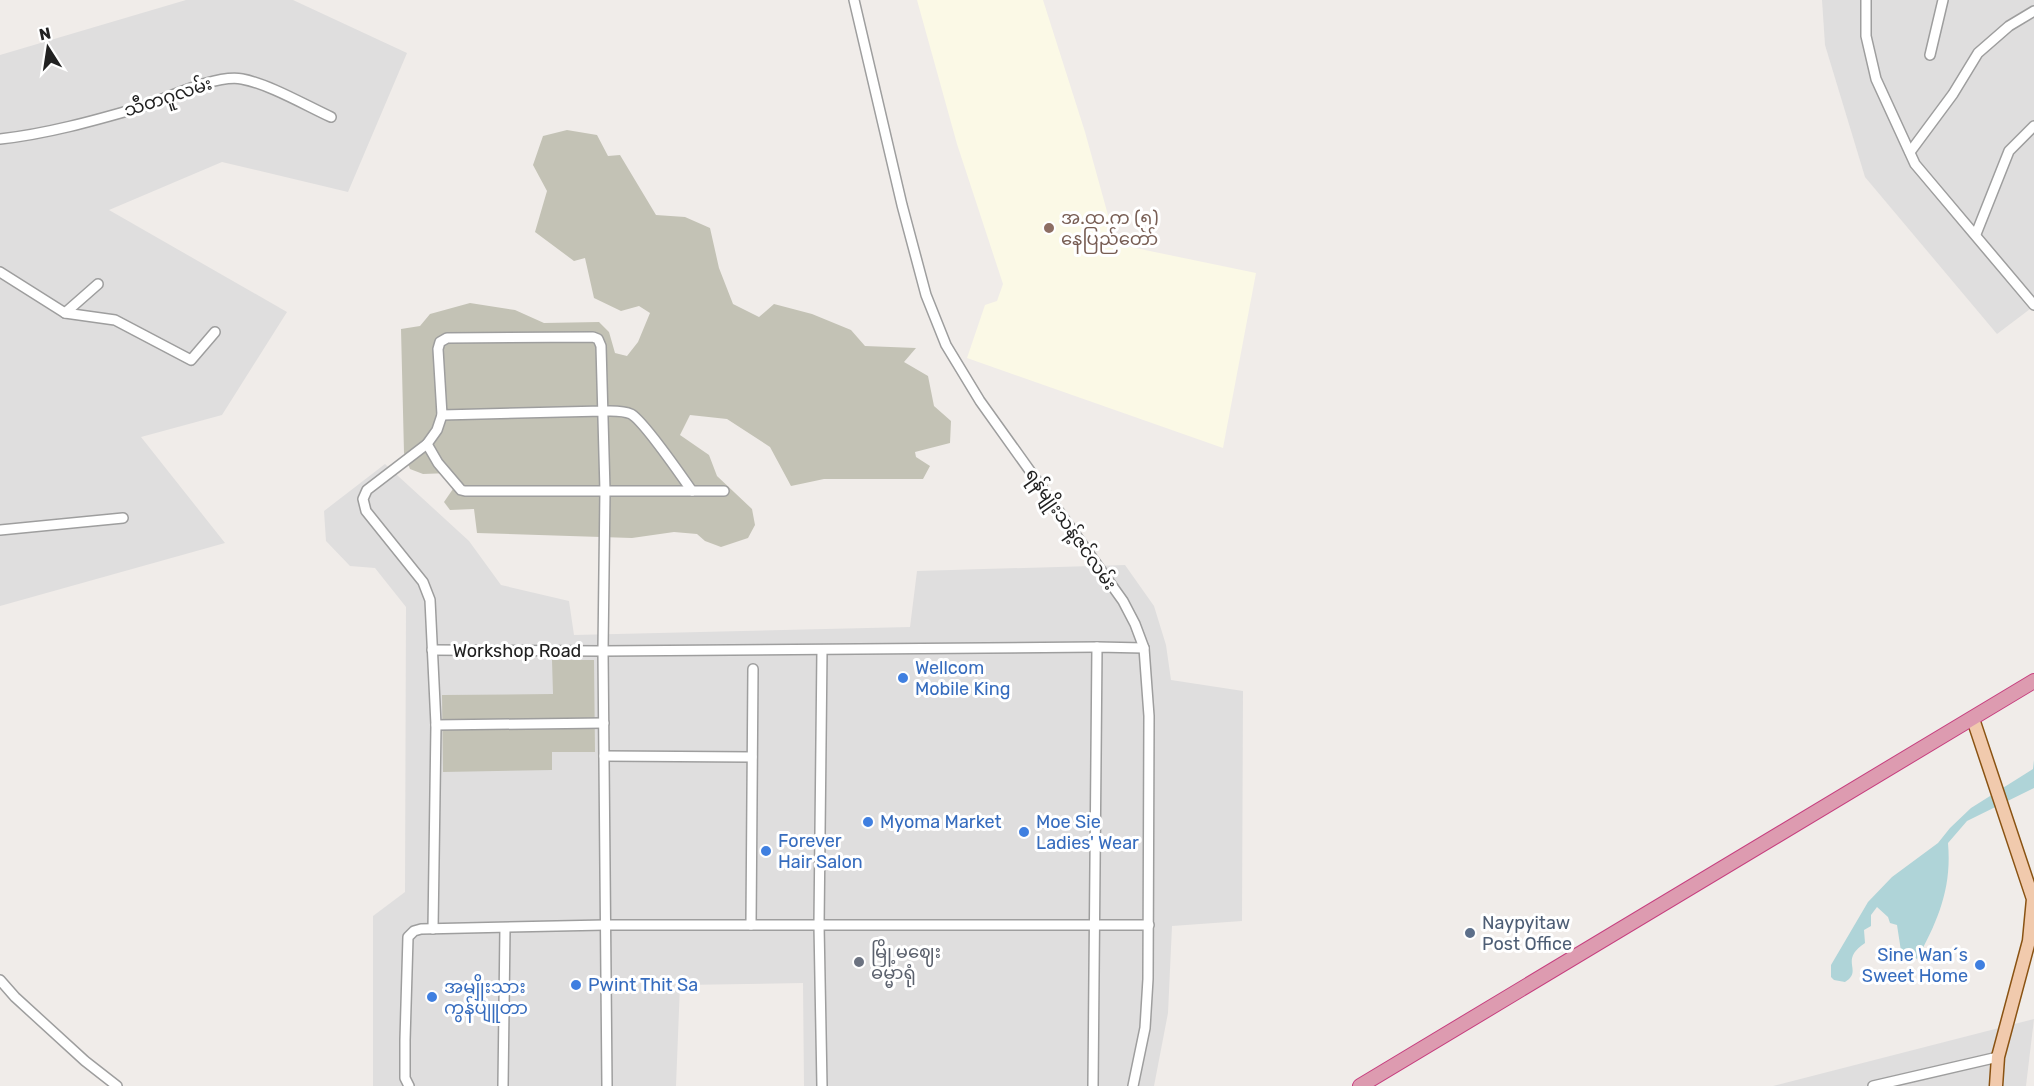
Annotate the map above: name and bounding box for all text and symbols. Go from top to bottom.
north arrow [18,18,78,78]
text: N [37,23,53,44]
street label: သီတဂူလမ်း [120,70,216,125]
place label: အ.ထ.က (၅) နေပြည်တော် [1061,207,1159,254]
marker: အ.ထ.က (၅) နေပြည်တော် [1042,221,1056,235]
street label: ရန်မျိုးသန့်ဇင်လမ်း [1018,462,1124,596]
street label: Workshop Road [453,640,581,662]
place label: Wellcom Mobile King [915,657,1010,700]
marker: Wellcom Mobile King [896,671,910,685]
place label: Myoma Market [880,811,1002,833]
place label: Moe Sie Ladies' Wear [1036,811,1139,854]
marker: Myoma Market [861,815,875,829]
marker: Moe Sie Ladies' Wear [1017,825,1031,839]
place label: Forever Hair Salon [778,830,863,873]
marker: Forever Hair Salon [759,844,773,858]
place label: Naypyitaw Post Office [1482,912,1572,955]
marker: Naypyitaw Post Office [1463,926,1477,940]
place label: မြို့မဈေး ဓမ္မာရုံ [871,938,941,988]
place label: Sine Wan´s Sweet Home [1862,944,1968,987]
marker: မြို့မဈေး ဓမ္မာရုံ [852,955,866,969]
marker: Sine Wan´s Sweet Home [1973,958,1987,972]
place label: အမျိုးသား ကွန်ပျူတာ [444,973,528,1023]
place label: Pwint Thit Sa [588,974,698,996]
marker: Pwint Thit Sa [569,978,583,992]
marker: အမျိုးသား ကွန်ပျူတာ [425,990,439,1004]

